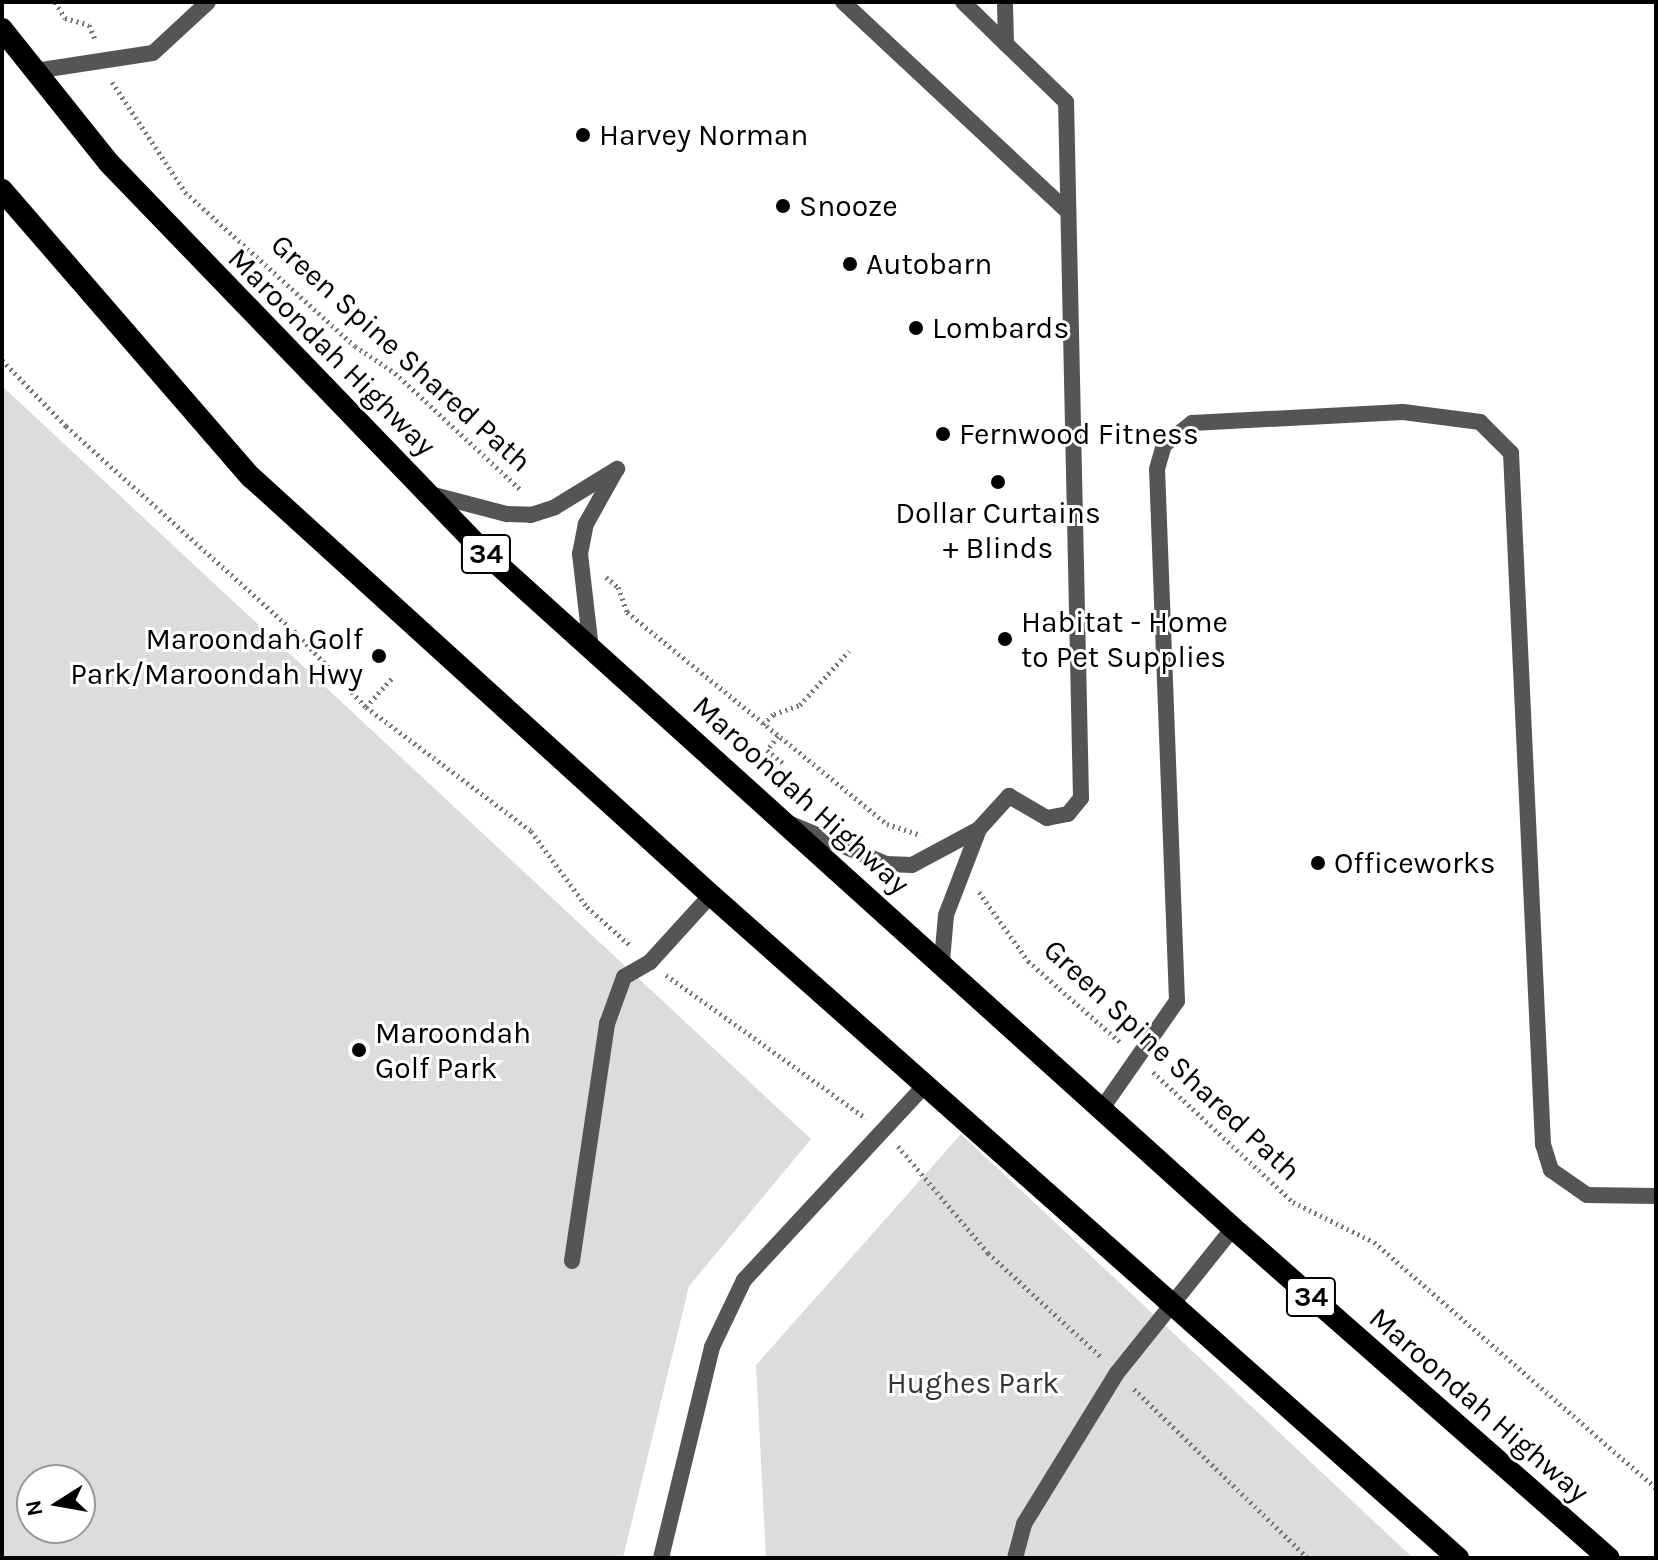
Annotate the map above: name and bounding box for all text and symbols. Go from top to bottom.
place label: Harvey Norman [599,117,808,153]
marker: Harvey Norman [574,126,592,144]
place label: Snooze [799,188,898,224]
marker: Snooze [774,197,792,215]
street label: Green Spine Shared Path [263,227,539,479]
street label: Maroondah Highway [220,240,444,464]
place label: Autobarn [866,246,992,282]
marker: Autobarn [841,255,859,273]
place label: Lombards [932,310,1069,346]
marker: Lombards [907,319,925,337]
place label: Fernwood Fitness [959,416,1199,452]
marker: Fernwood Fitness [934,425,952,443]
marker: Dollar Curtains + Blinds [989,473,1007,491]
place label: Dollar Curtains + Blinds [895,495,1101,566]
road number: 34 [460,530,512,578]
place label: Habitat - Home to Pet Supplies [1021,604,1228,674]
place label: Maroondah Golf Park/Maroondah Hwy [70,621,363,692]
marker: Habitat - Home to Pet Supplies [996,630,1014,648]
marker: Maroondah Golf Park/Maroondah Hwy [370,647,388,665]
street label: Maroondah Highway [685,688,917,902]
place label: Officeworks [1334,845,1495,881]
marker: Officeworks [1309,854,1327,872]
street label: Green Spine Shared Path [1036,932,1308,1188]
place label: Maroondah Golf Park [375,1015,531,1086]
marker: Maroondah Golf Park [350,1041,368,1059]
road number: 34 [1285,1273,1337,1321]
street label: Maroondah Highway [1362,1300,1596,1510]
park label: Hughes Park [887,1365,1059,1401]
north arrow [16,1464,96,1544]
text: N [20,1498,49,1518]

